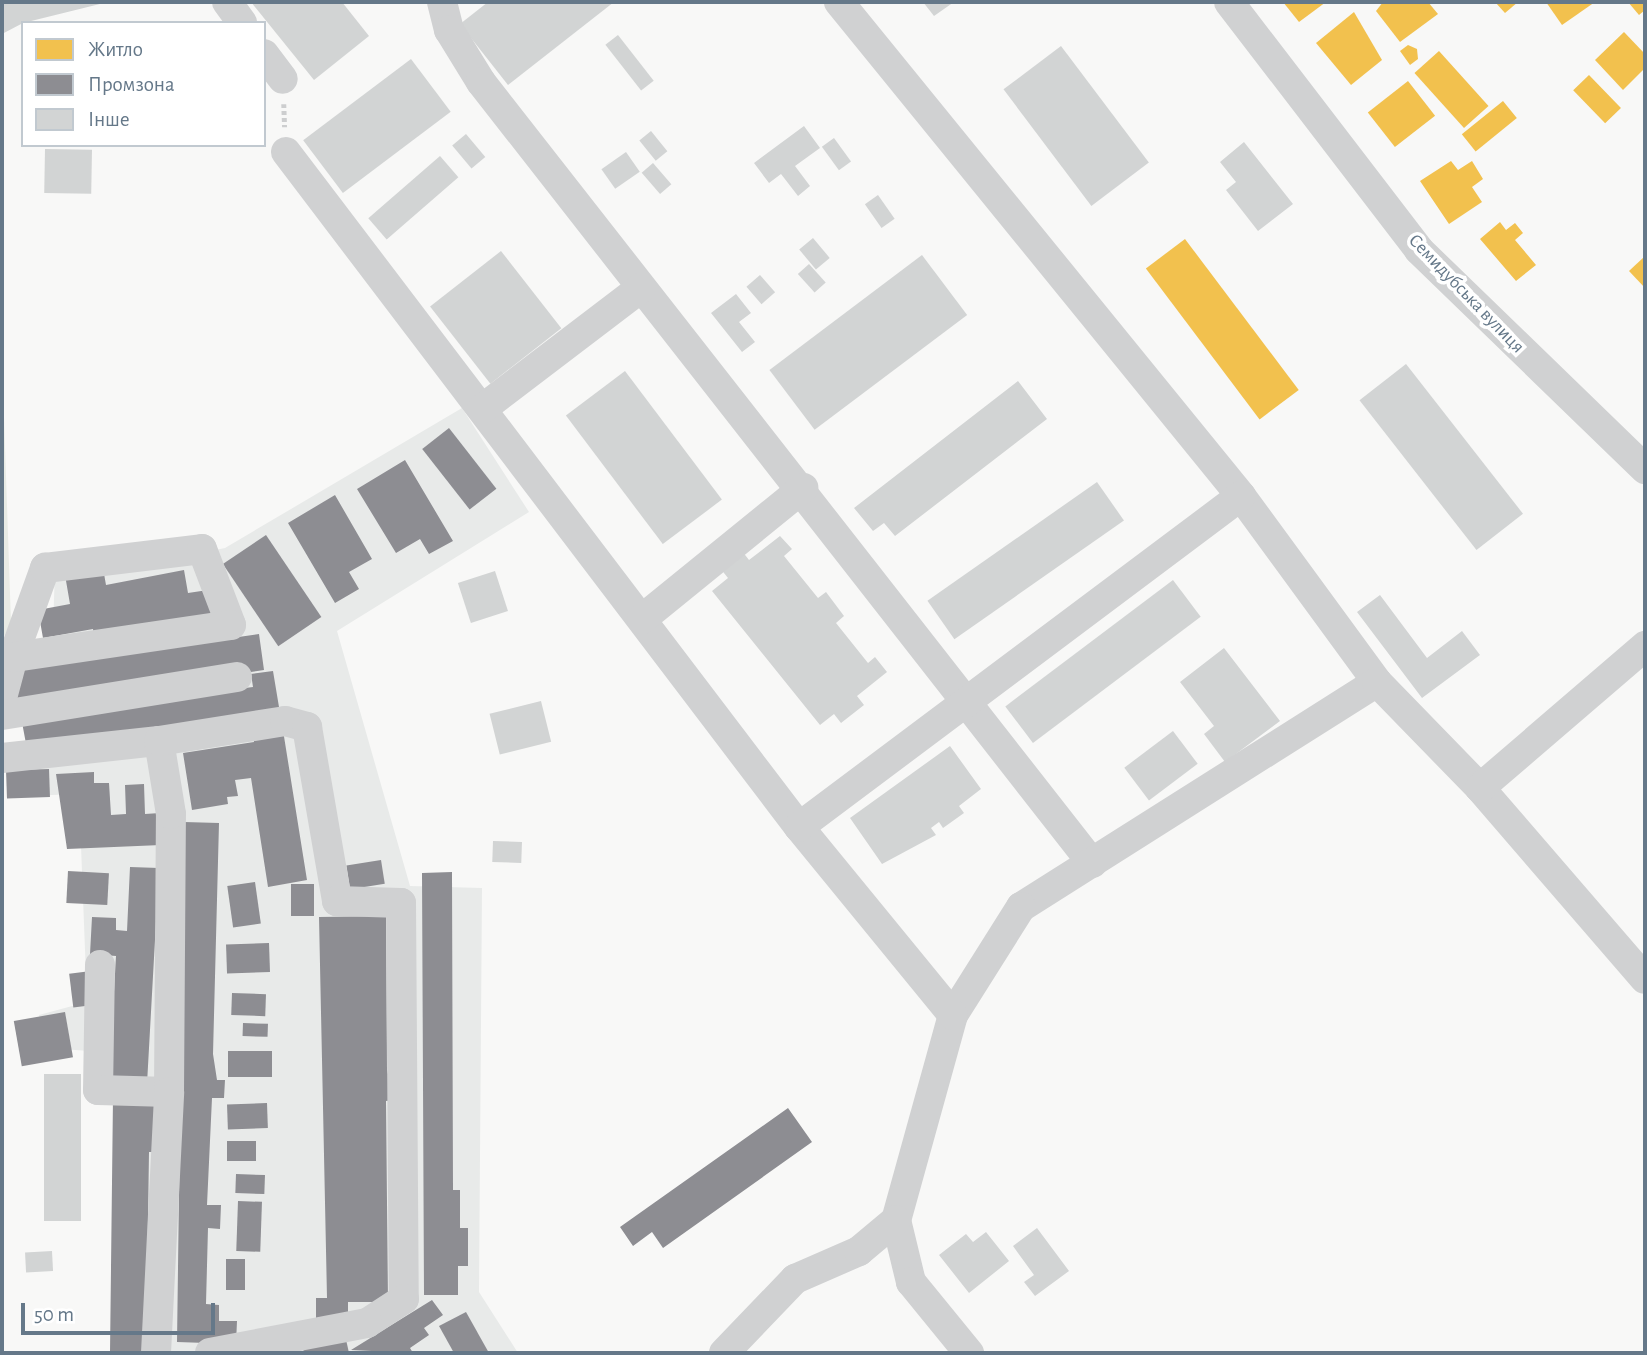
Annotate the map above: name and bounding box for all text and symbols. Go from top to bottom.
legend [21,21,266,147]
text: Житло [88,39,143,60]
text: Промзона [88,74,175,95]
text: Інше [88,109,130,130]
street label: Семидубська вулиця [1403,230,1529,358]
scale bar [24,1288,219,1332]
text: 50 m [34,1304,74,1325]

